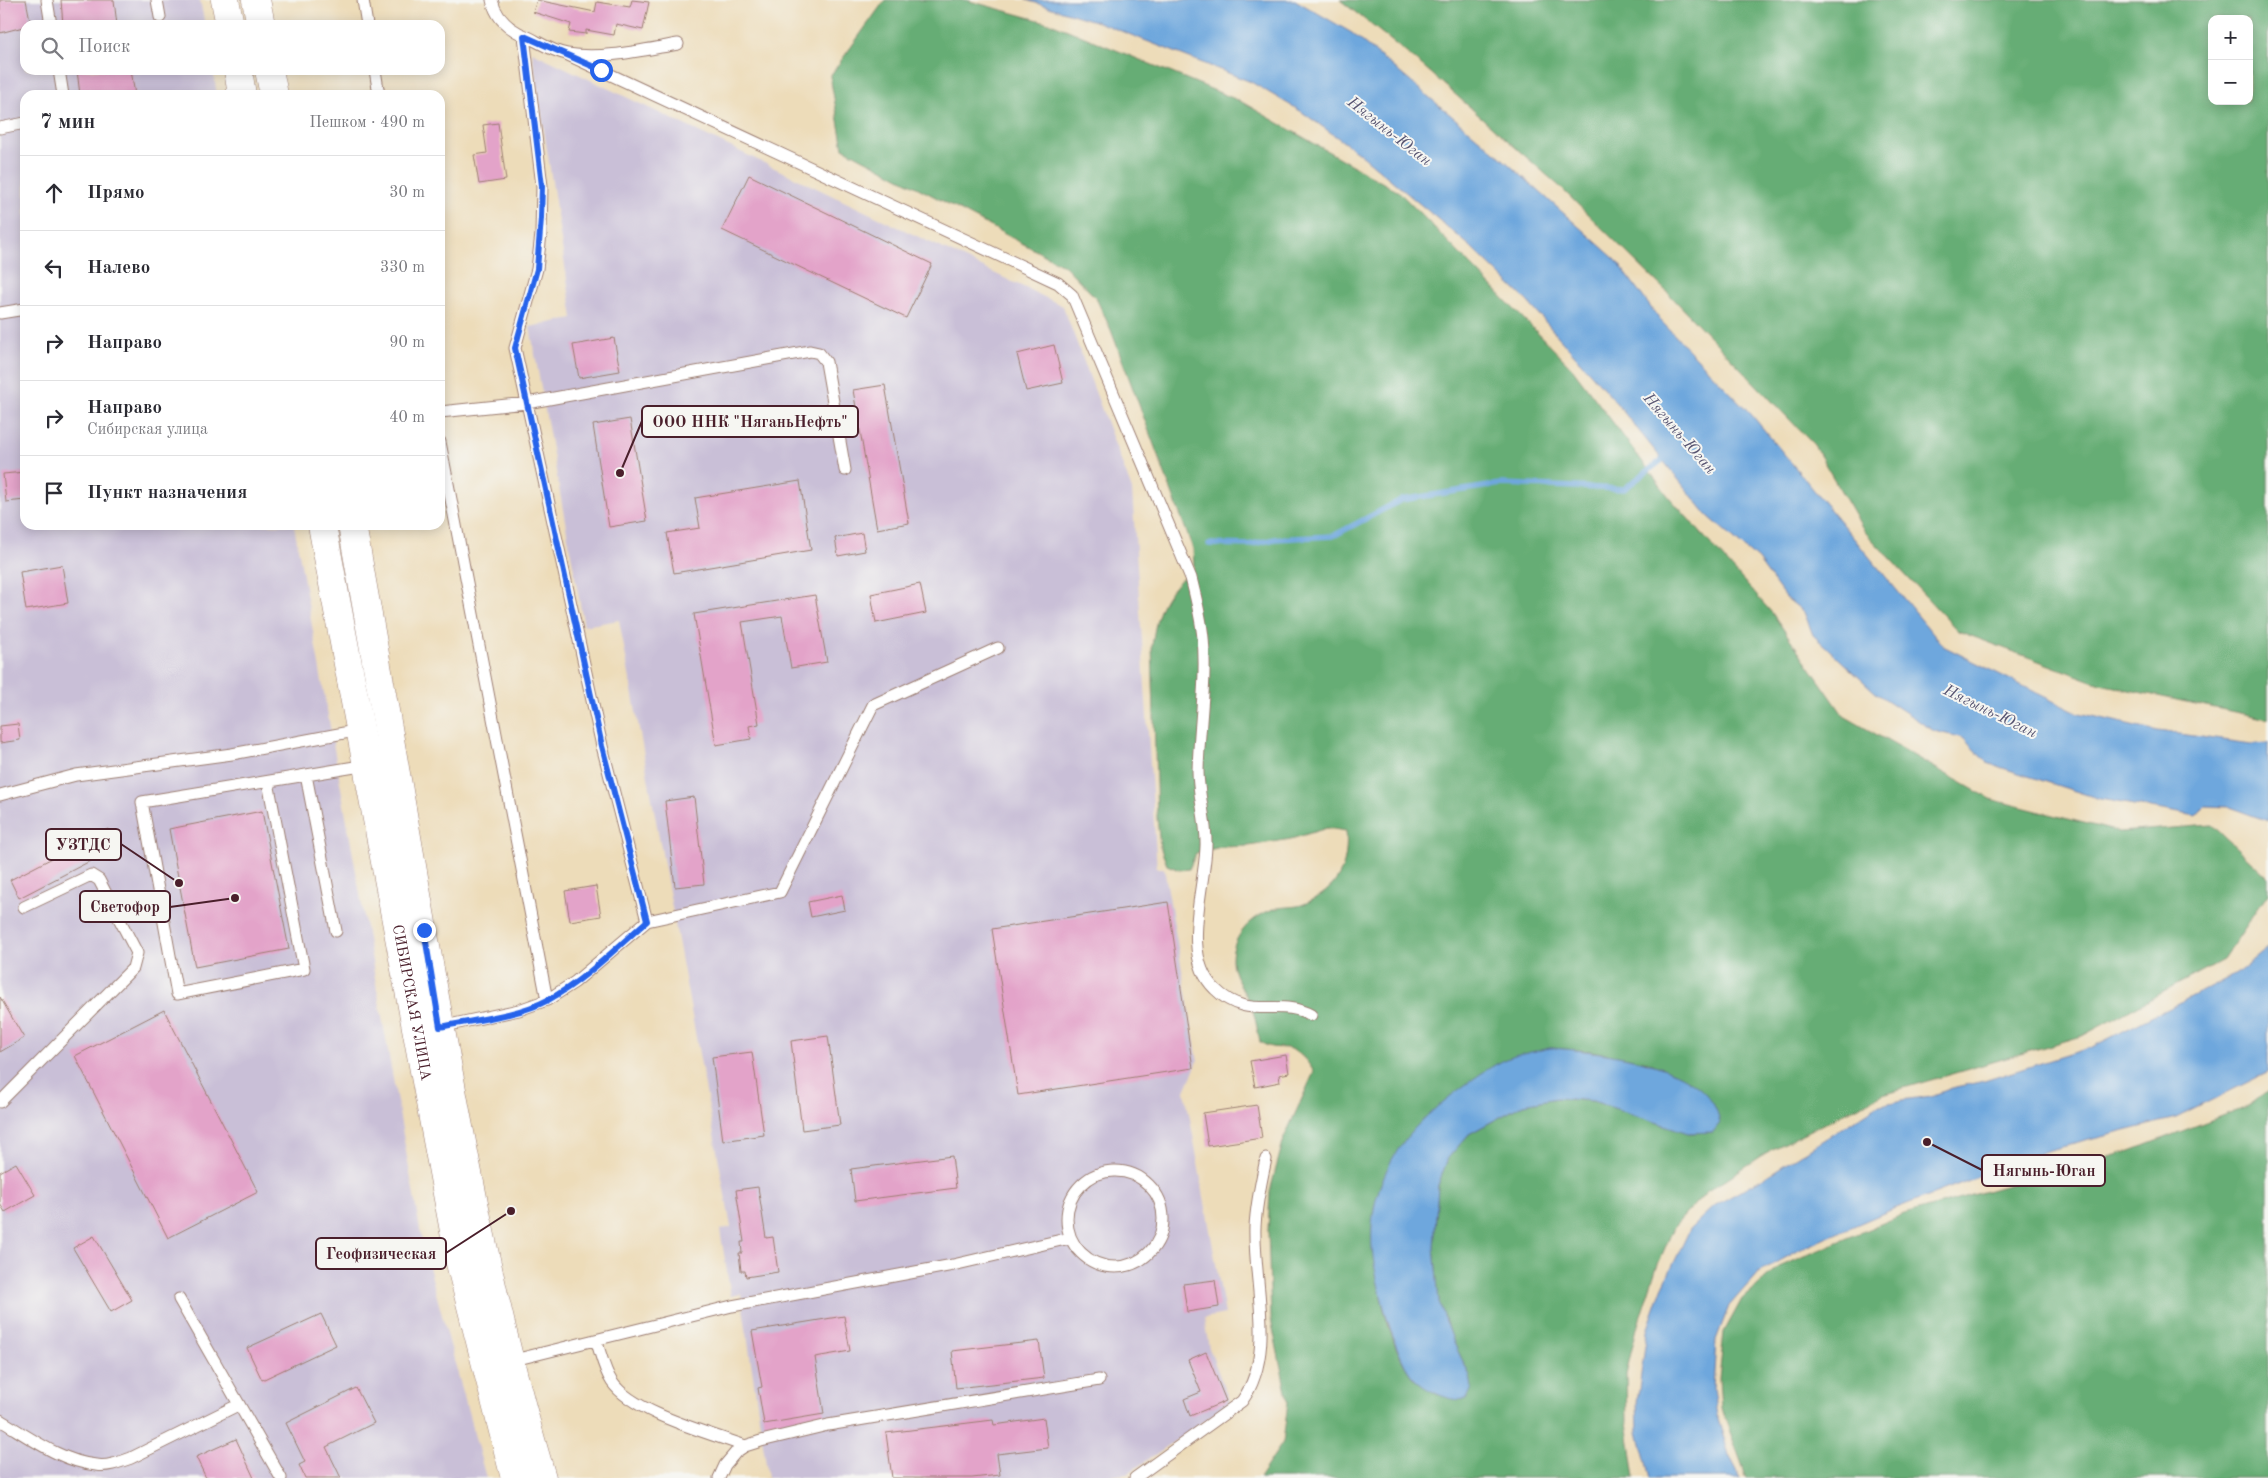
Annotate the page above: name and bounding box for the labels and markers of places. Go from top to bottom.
callout: ООО ННК "НяганьНефть" [642,406,858,437]
callout: УЗТДС [46,829,121,860]
callout: Светофор [80,891,170,922]
callout: Нягынь-Юган [1982,1155,2105,1186]
callout: Геофизическая [316,1238,446,1269]

